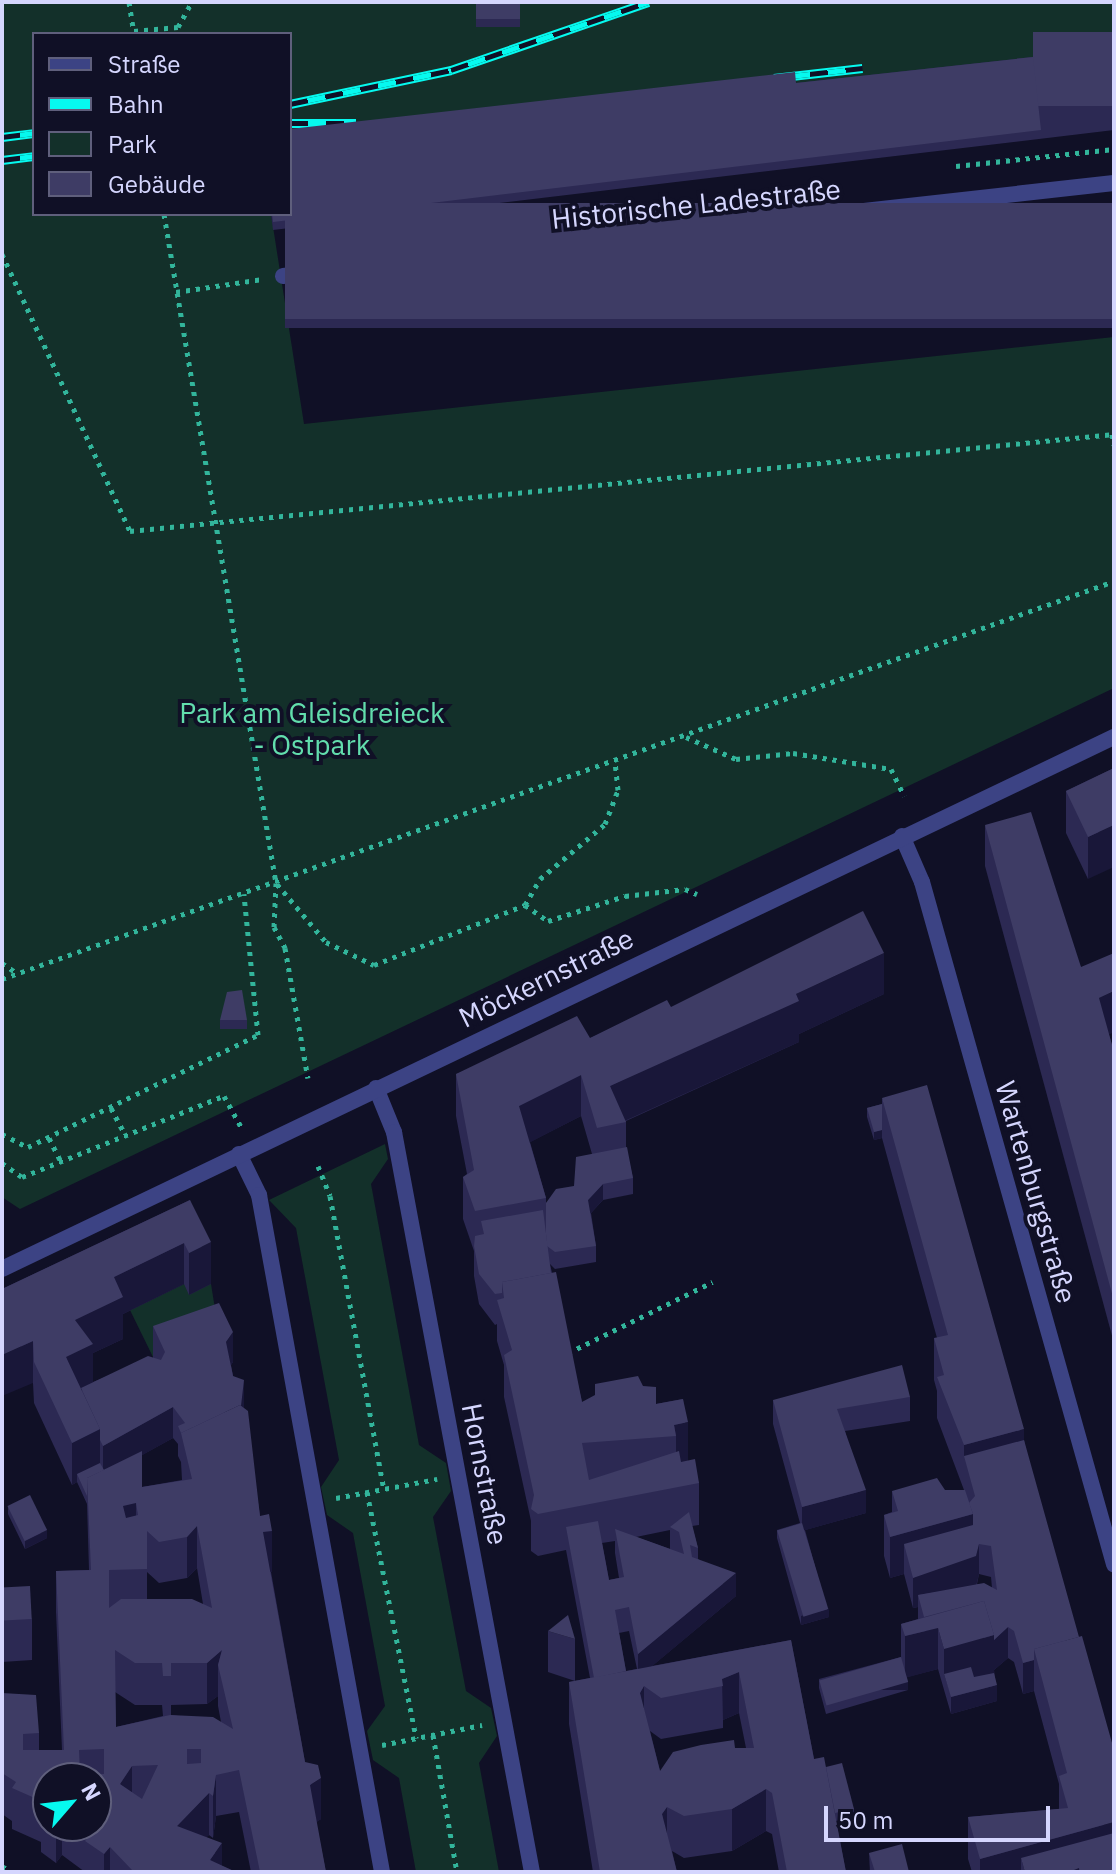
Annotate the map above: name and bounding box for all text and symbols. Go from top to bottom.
legend [32,32,292,216]
text: Straße [108,48,180,80]
text: Bahn [108,88,164,120]
text: Park [108,128,157,160]
text: Gebäude [108,168,205,200]
street label: Historische Ladestraße [550,172,842,236]
park label: Park am Gleisdreieck - Ostpark [179,696,445,762]
street label: Möckernstraße [453,921,639,1035]
street label: Wartenburgstraße [988,1077,1084,1307]
street label: Hornstraße [455,1400,515,1548]
north arrow [32,1762,112,1842]
text: N [75,1778,108,1805]
scale bar [828,1790,1054,1840]
text: 50 m [838,1804,893,1836]

